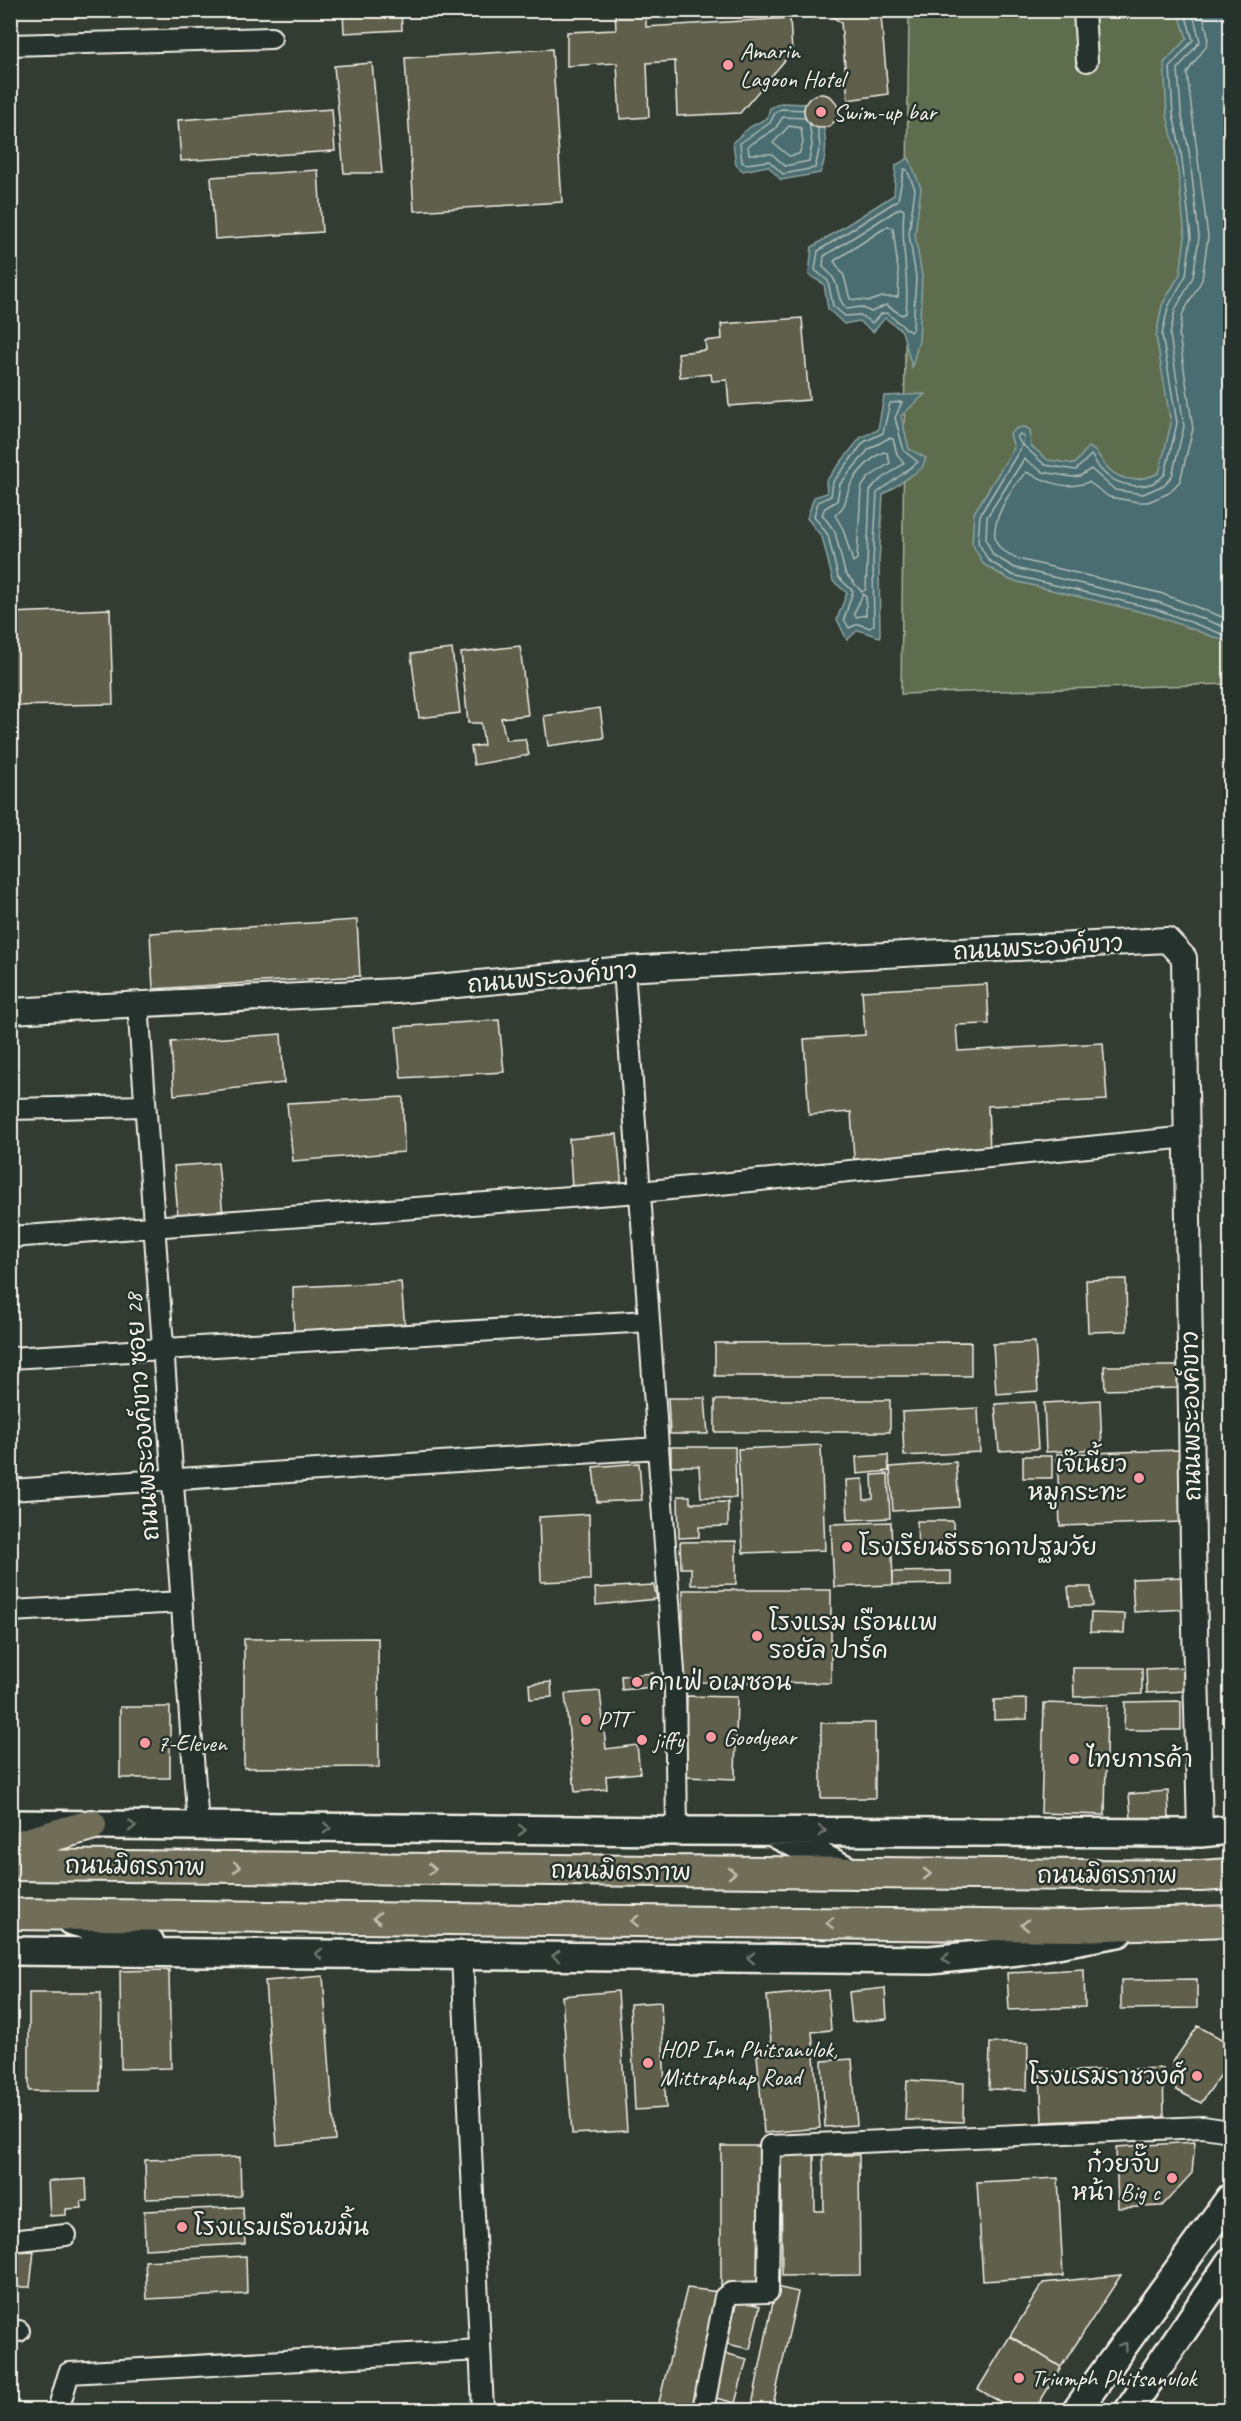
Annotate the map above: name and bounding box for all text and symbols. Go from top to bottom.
place label: Amarin Lagoon Hotel [740,36,849,94]
marker: Amarin Lagoon Hotel [721,58,735,72]
place label: Swim-up bar [833,97,938,127]
marker: Swim-up bar [814,105,828,119]
street label: ถนนพระองค์ขาว [952,927,1124,966]
street label: ถนนพระองค์ขาว [466,954,638,999]
street label: ถนนพระองค์ขาว ซอย 28 [117,1290,166,1542]
street label: ถนนพระองค์ขาว [1174,1331,1207,1501]
place label: เจ๊เนี้ยว หมูกระทะ [1028,1441,1127,1510]
marker: เจ๊เนี้ยว หมูกระทะ [1132,1471,1146,1485]
place label: โรงเรียนธีรธาดาปฐมวัย [859,1531,1097,1563]
marker: โรงเรียนธีรธาดาปฐมวัย [840,1540,854,1554]
place label: โรงแรม เรือนแพ รอยัล ปาร์ค [769,1606,938,1665]
marker: โรงแรม เรือนแพ รอยัล ปาร์ค [750,1629,764,1643]
place label: คาเฟ่ อเมซอน [649,1667,791,1697]
marker: คาเฟ่ อเมซอน [630,1675,644,1689]
place label: PTT [598,1705,636,1735]
marker: PTT [579,1713,593,1727]
place label: Goodyear [723,1722,799,1752]
place label: jiffy [652,1725,685,1755]
place label: 7-Eleven [157,1728,228,1758]
marker: Goodyear [704,1730,718,1744]
marker: jiffy [635,1733,649,1747]
marker: 7-Eleven [138,1736,152,1750]
place label: ไทยการค้า [1085,1743,1193,1774]
marker: ไทยการค้า [1067,1752,1081,1766]
one-way arrow [127,1819,136,1832]
one-way arrow [322,1821,331,1834]
one-way arrow [517,1823,526,1836]
one-way arrow [817,1825,826,1837]
street label: ถนนมิตรภาพ [65,1850,205,1882]
street label: ถนนมิตรภาพ [551,1855,691,1887]
street label: ถนนมิตรภาพ [1037,1860,1177,1890]
one-way arrow [232,1861,241,1874]
one-way arrow [427,1863,436,1876]
one-way arrow [727,1867,736,1879]
one-way arrow [922,1868,931,1880]
one-way arrow [373,1912,382,1924]
one-way arrow [631,1915,640,1927]
one-way arrow [826,1917,835,1929]
one-way arrow [1021,1919,1030,1931]
one-way arrow [315,1948,324,1960]
one-way arrow [552,1950,561,1962]
one-way arrow [747,1952,756,1964]
one-way arrow [942,1952,951,1965]
place label: HOP Inn Phitsanulok, Mittraphap Road [660,2034,838,2092]
marker: HOP Inn Phitsanulok, Mittraphap Road [641,2056,655,2070]
place label: โรงแรมราชวงศ์ [1029,2060,1187,2091]
marker: โรงแรมราชวงศ์ [1190,2069,1204,2083]
place label: ก๋วยจั๊บ หน้า Big c [1071,2143,1162,2207]
marker: ก๋วยจั๊บ หน้า Big c [1165,2171,1179,2185]
place label: โรงแรมเรือนขมิ้น [194,2205,369,2242]
marker: โรงแรมเรือนขมิ้น [175,2220,189,2234]
one-way arrow [1116,2341,1127,2352]
place label: Triumph Phitsanulok [1031,2363,1198,2393]
marker: Triumph Phitsanulok [1012,2371,1026,2385]

